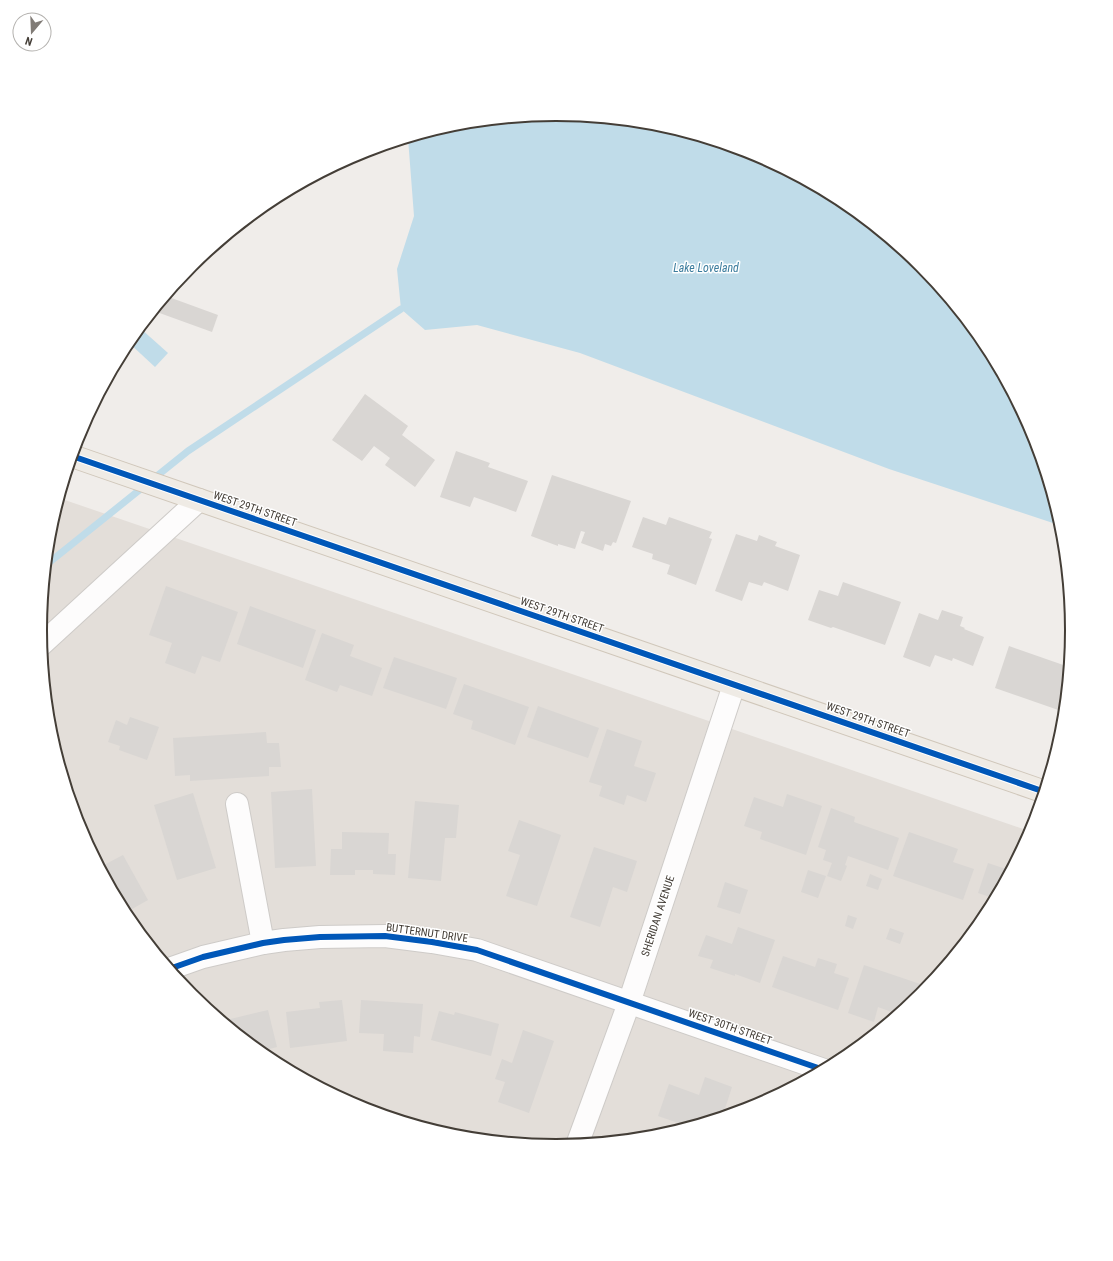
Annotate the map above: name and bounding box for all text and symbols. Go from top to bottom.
north arrow [12,12,52,52]
text: N [23,34,34,48]
water label: Lake Loveland [673,261,739,275]
street label: WEST 29TH STREET [211,489,299,529]
street label: WEST 29TH STREET [518,595,606,635]
street label: WEST 29TH STREET [824,700,912,740]
street label: SHERIDAN AVENUE [639,873,677,958]
street label: BUTTERNUT DRIVE [385,921,469,945]
street label: WEST 30TH STREET [686,1007,774,1047]

